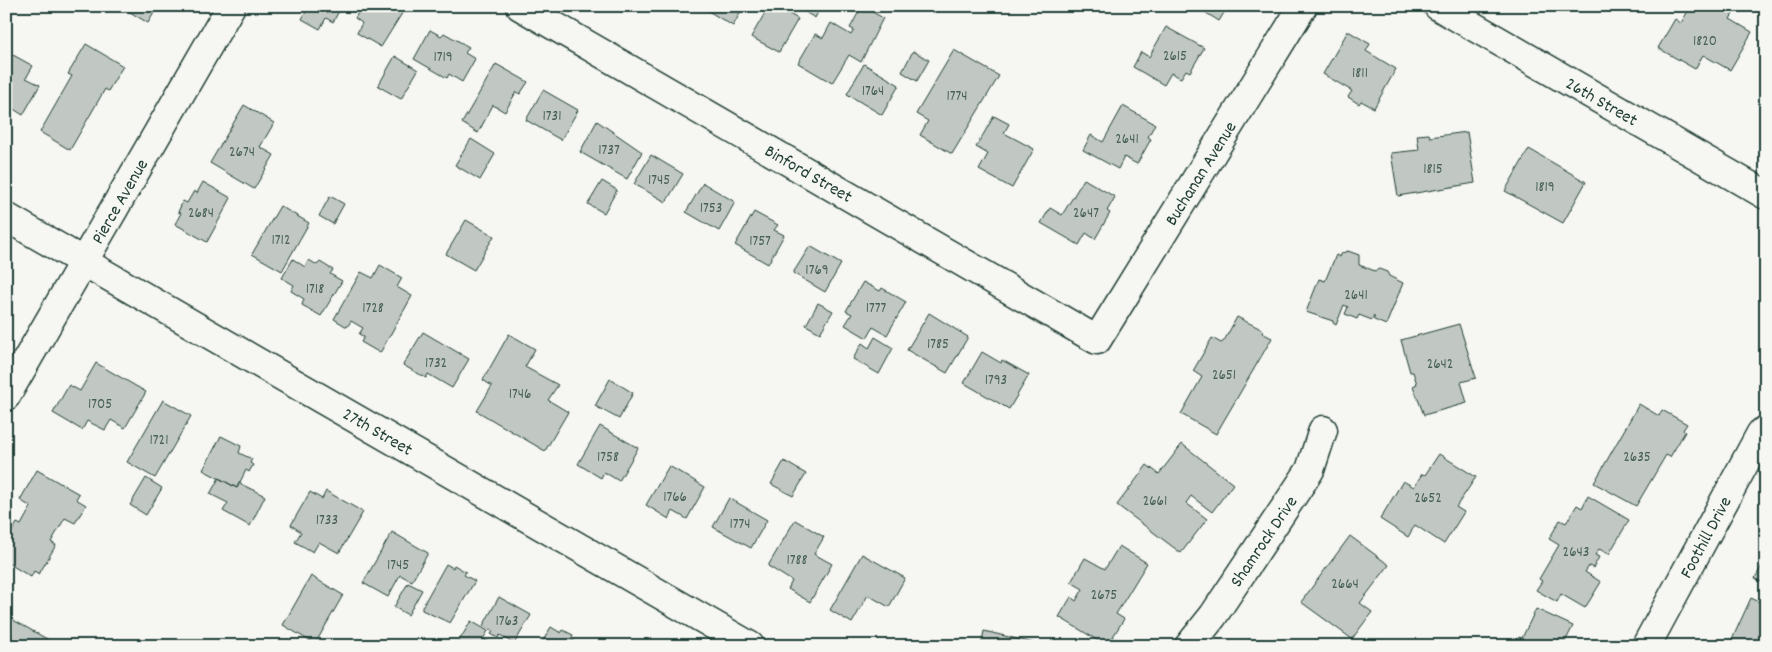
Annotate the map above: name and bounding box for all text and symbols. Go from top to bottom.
house number: 1820 [1693,31,1717,53]
house number: 2615 [1163,46,1187,68]
house number: 1719 [433,47,453,69]
house number: 1811 [1352,63,1368,85]
street label: 26th Street [1560,72,1642,134]
house number: 1764 [862,81,884,103]
house number: 1774 [946,86,968,108]
house number: 1731 [543,106,561,128]
street label: Buchanan Avenue [1160,117,1244,231]
house number: 2641 [1115,129,1139,151]
house number: 1737 [598,140,620,162]
street label: Binford Street [759,140,857,211]
house number: 2674 [229,142,255,164]
street label: Pierce Avenue [87,155,156,249]
house number: 1815 [1423,159,1443,181]
house number: 1745 [648,170,670,192]
house number: 1819 [1535,177,1555,199]
house number: 1753 [700,198,722,220]
house number: 2684 [188,203,214,225]
house number: 2647 [1073,203,1099,225]
house number: 1712 [272,230,290,252]
house number: 1757 [749,231,771,253]
house number: 1769 [805,260,829,282]
house number: 1718 [306,279,324,301]
house number: 2641 [1344,285,1368,307]
house number: 1728 [362,298,384,320]
house number: 1777 [866,298,887,320]
house number: 1785 [927,334,949,356]
house number: 1732 [425,353,447,375]
house number: 2642 [1427,354,1453,376]
house number: 2651 [1212,365,1236,387]
house number: 1793 [985,370,1007,392]
house number: 1746 [509,384,531,406]
house number: 1705 [88,394,112,416]
street label: 27th Street [337,403,417,464]
house number: 1721 [150,430,168,452]
house number: 1758 [597,447,619,469]
house number: 2635 [1623,447,1651,469]
house number: 1766 [663,487,687,509]
house number: 2652 [1414,488,1442,510]
house number: 2661 [1143,491,1167,513]
street label: Shamrock Drive [1225,492,1305,593]
street label: Foothill Drive [1675,493,1739,584]
house number: 1733 [316,510,338,532]
house number: 1774 [729,514,751,536]
house number: 2643 [1563,542,1589,564]
house number: 1788 [786,550,808,572]
house number: 1745 [387,555,409,577]
house number: 2664 [1331,574,1359,596]
house number: 2675 [1091,585,1117,607]
house number: 1763 [495,611,519,633]

